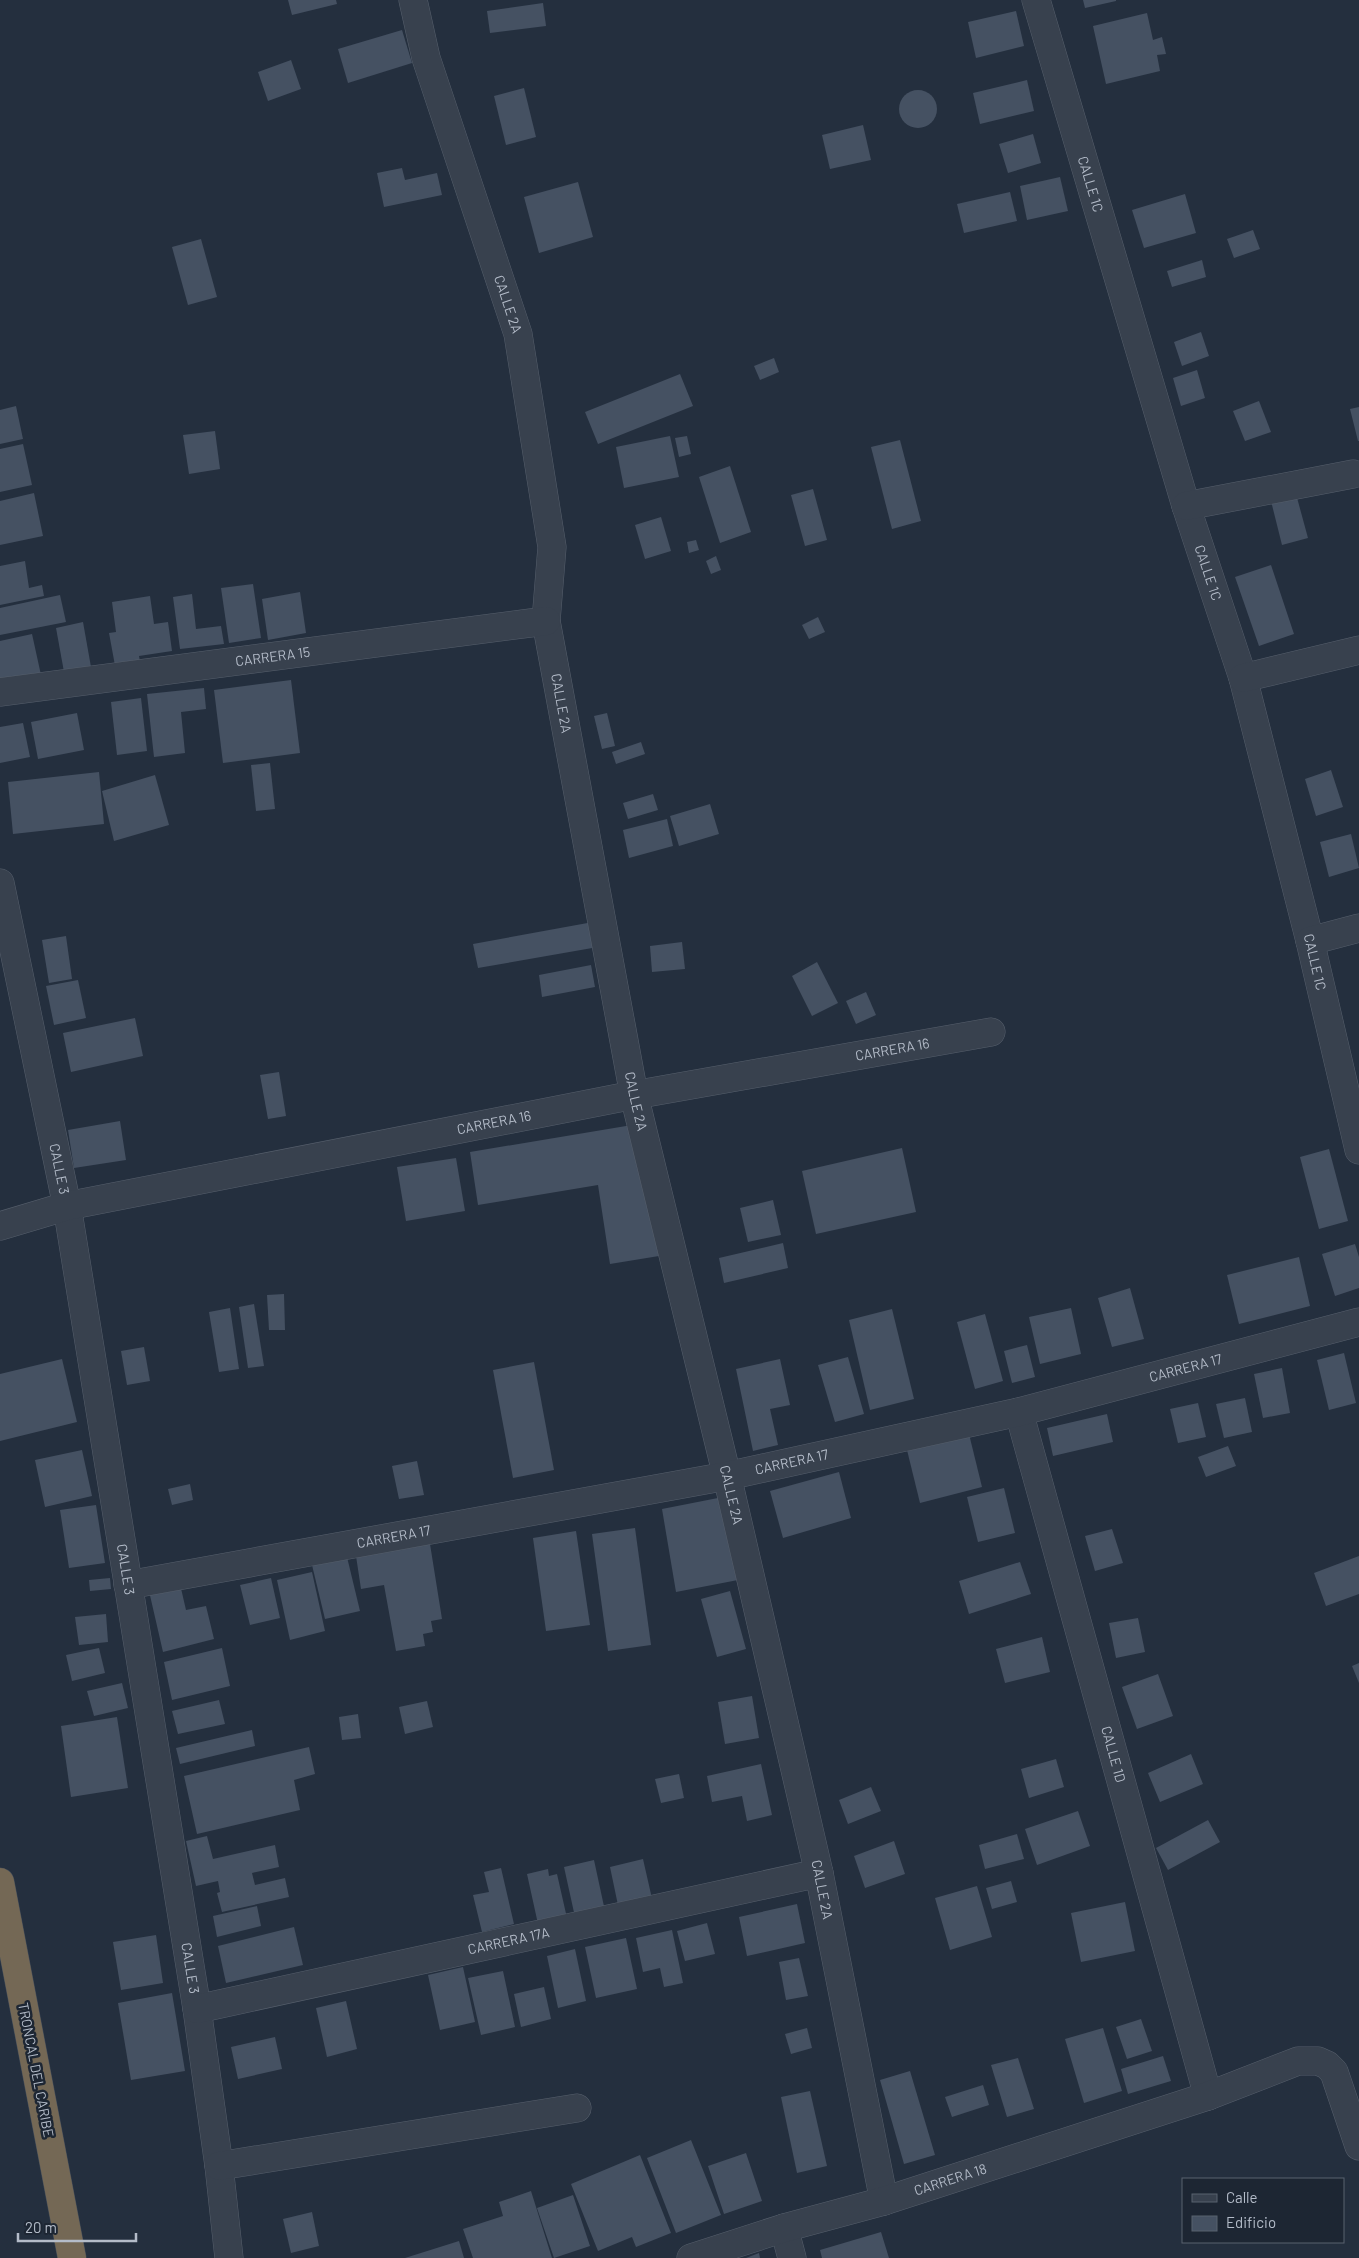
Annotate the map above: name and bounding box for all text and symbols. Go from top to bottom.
street label: CALLE 1C [1075,154,1107,214]
street label: CALLE 2A [491,273,526,336]
street label: CALLE 1C [1191,543,1226,603]
street label: CARRERA 15 [234,643,311,669]
street label: CALLE 2A [548,672,576,735]
street label: CALLE 1C [1300,932,1330,992]
street label: CARRERA 16 [854,1034,931,1064]
street label: CALLE 2A [622,1070,652,1133]
street label: CARRERA 16 [455,1106,532,1137]
street label: CALLE 3 [46,1142,73,1196]
street label: CARRERA 17 [1147,1350,1224,1385]
street label: CARRERA 17 [753,1445,830,1478]
street label: CALLE 2A [717,1463,747,1527]
street label: CARRERA 17 [355,1521,432,1551]
street label: CALLE 3 [114,1543,139,1596]
street label: CALLE 1D [1098,1724,1130,1784]
street label: CALLE 2A [808,1858,837,1921]
street label: CARRERA 17A [466,1923,551,1958]
street label: CALLE 3 [178,1941,203,1995]
street label: TRONCAL DEL CARIBE [15,2001,58,2139]
street label: CARRERA 18 [912,2159,989,2199]
legend [1182,2178,1344,2243]
text: Calle [1226,2188,1258,2206]
scale bar [18,2210,135,2242]
text: Edificio [1226,2213,1276,2231]
text: 20 m [25,2218,57,2236]

